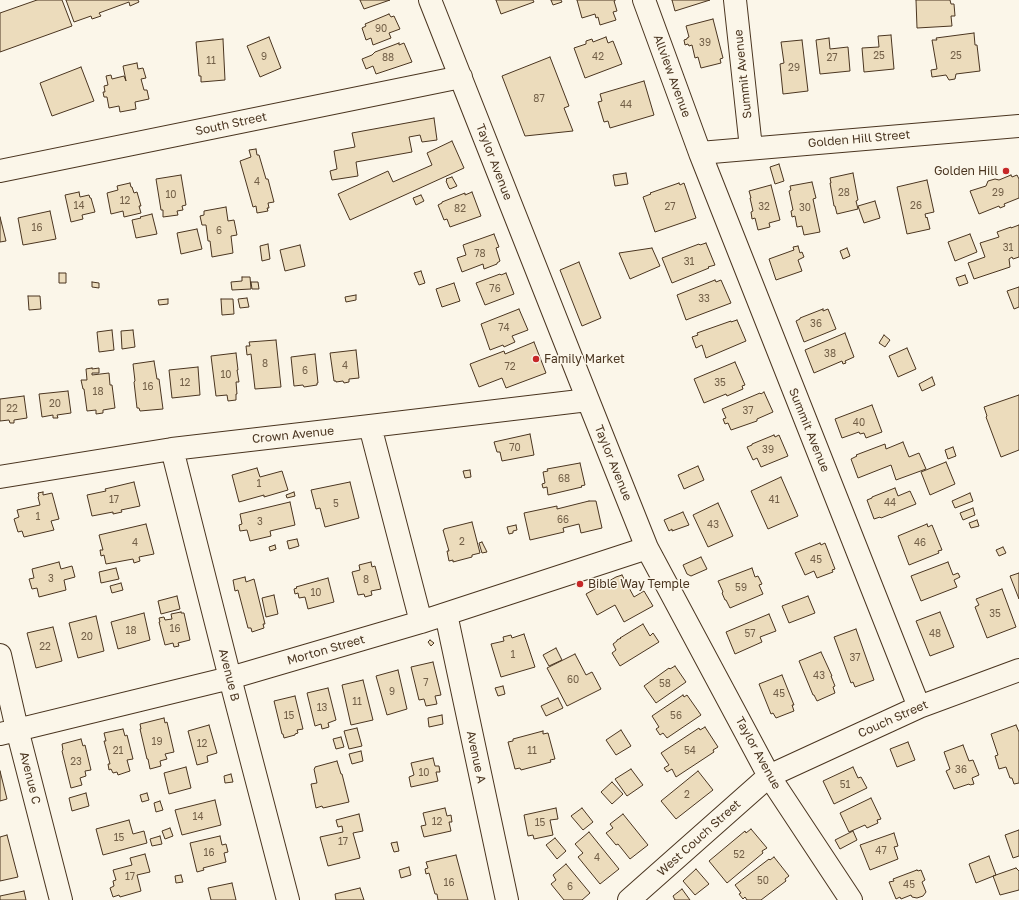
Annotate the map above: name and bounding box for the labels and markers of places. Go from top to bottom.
place label: Golden Hill [934,164,998,178]
marker: Golden Hill [1001,166,1011,176]
place label: Family Market [544,352,625,366]
marker: Family Market [531,354,541,364]
place label: Bible Way Temple [588,577,690,591]
marker: Bible Way Temple [575,579,585,589]

